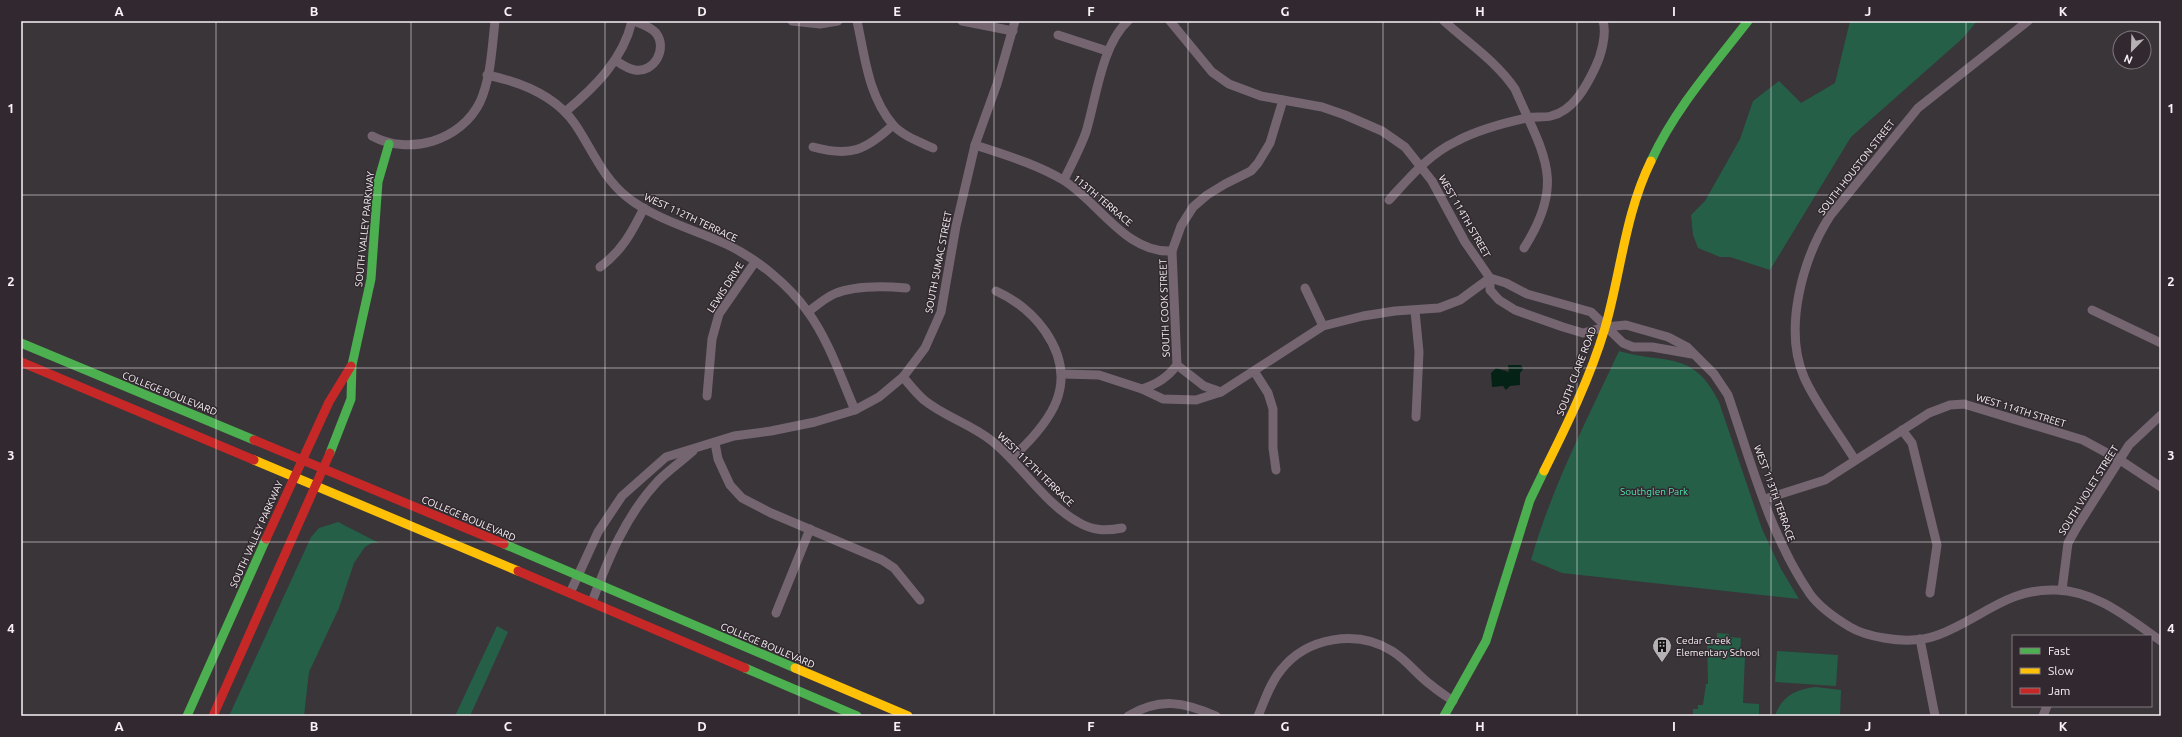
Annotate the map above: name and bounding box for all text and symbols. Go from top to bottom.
text: A [114,4,124,18]
text: B [310,4,319,18]
text: C [504,4,513,18]
text: D [697,4,707,18]
text: E [893,4,901,18]
text: F [1087,4,1095,18]
text: G [1281,4,1290,18]
text: H [1475,4,1485,18]
text: I [1672,4,1676,18]
text: J [1865,4,1871,18]
text: K [2059,4,2068,18]
north arrow [2112,30,2152,70]
text: N [2122,52,2134,66]
text: 1 [7,101,15,115]
text: 1 [2167,101,2175,115]
street label: SOUTH HOUSTON STREET [1816,117,1897,217]
street label: SOUTH VALLEY PARKWAY [353,171,376,287]
street label: 113TH TERRACE [1071,172,1135,229]
street label: WEST 114TH STREET [1436,173,1493,260]
street label: WEST 112TH TERRACE [642,191,740,244]
street label: SOUTH SUMAC STREET [923,210,954,314]
street label: SOUTH COOK STREET [1157,258,1172,357]
street label: LEWIS DRIVE [705,260,746,315]
text: 2 [7,274,15,288]
text: 2 [2167,274,2175,288]
street label: SOUTH CLARE ROAD [1554,325,1598,417]
street label: COLLEGE BOULEVARD [121,369,219,418]
street label: WEST 114TH STREET [1975,392,2068,430]
street label: WEST 112TH TERRACE [995,430,1076,509]
street label: WEST 113TH TERRACE [1752,443,1797,543]
street label: SOUTH VIOLET STREET [2056,443,2121,537]
text: 3 [7,448,15,462]
text: 3 [2167,448,2175,462]
street label: SOUTH VALLEY PARKWAY [228,479,285,589]
park label: Southglen Park [1620,486,1688,497]
street label: COLLEGE BOULEVARD [420,494,518,543]
text: 4 [7,621,15,635]
street label: COLLEGE BOULEVARD [719,621,817,670]
text: 4 [2167,621,2175,635]
building icon: Cedar Creek Elementary School [1651,635,1673,663]
place label: Cedar Creek Elementary School [1676,635,1760,658]
legend [2012,635,2152,707]
text: Fast [2048,644,2070,657]
text: Slow [2048,664,2074,677]
text: Jam [2048,684,2070,697]
text: A [114,719,124,733]
text: B [310,719,319,733]
text: C [504,719,513,733]
text: D [697,719,707,733]
text: E [893,719,901,733]
text: F [1087,719,1095,733]
text: G [1281,719,1290,733]
text: H [1475,719,1485,733]
text: I [1672,719,1676,733]
text: J [1865,719,1871,733]
text: K [2059,719,2068,733]

